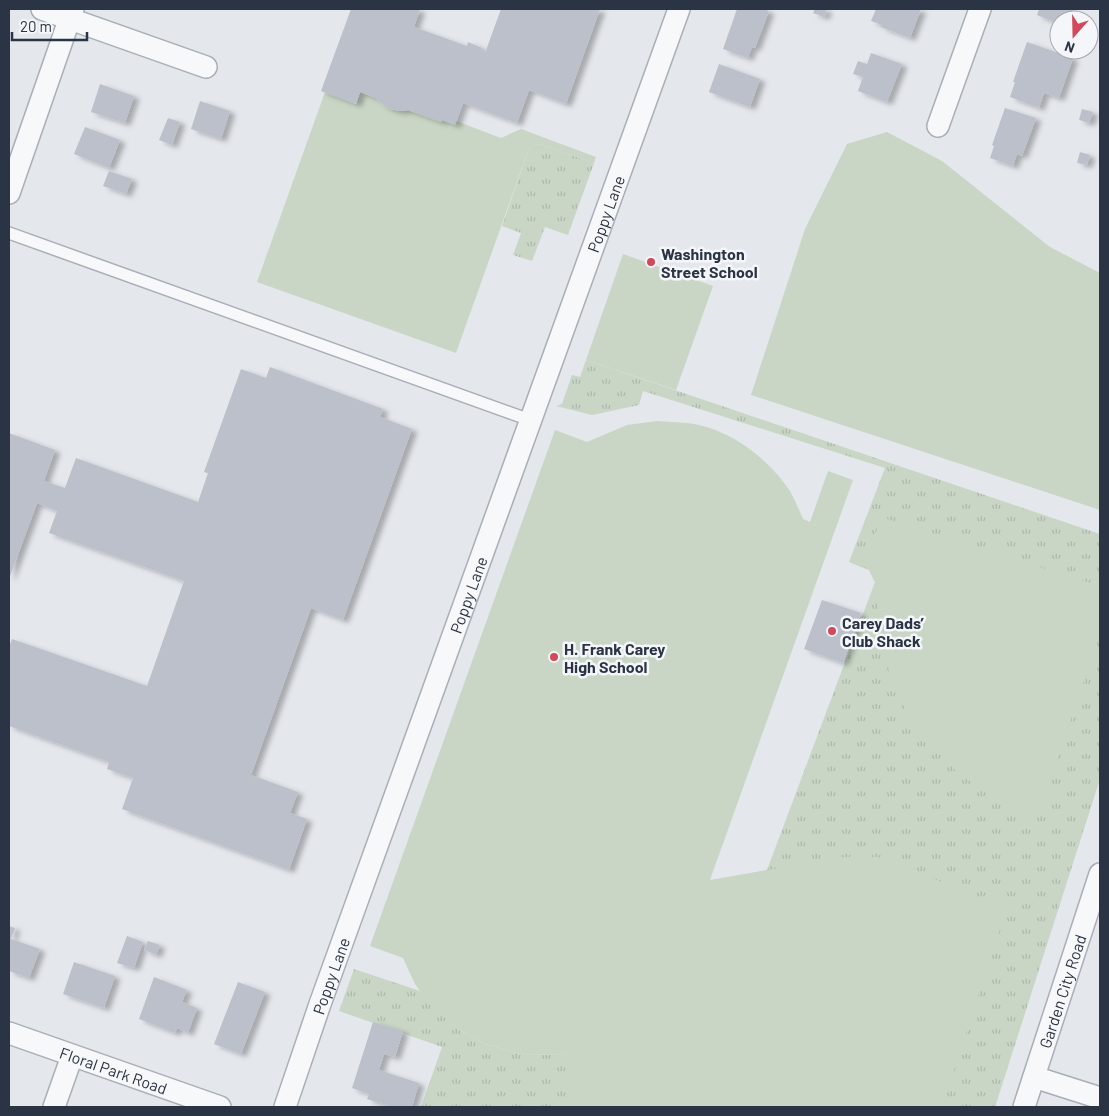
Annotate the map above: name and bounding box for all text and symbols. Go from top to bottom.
scale bar [12,10,88,42]
north arrow [1049,10,1099,60]
text: 20 m [20,17,52,35]
text: N [1062,38,1077,57]
street label: Poppy Lane [583,173,628,255]
place label: Washington Street School [661,244,758,281]
marker: Washington Street School [645,256,657,268]
street label: Poppy Lane [445,554,490,636]
place label: Carey Dads’ Club Shack [842,613,925,650]
marker: Carey Dads’ Club Shack [826,625,838,637]
place label: H. Frank Carey High School [564,639,665,676]
marker: H. Frank Carey High School [548,651,560,663]
street label: Garden City Road [1034,932,1089,1050]
street label: Poppy Lane [308,935,353,1017]
street label: Floral Park Road [58,1042,170,1097]

